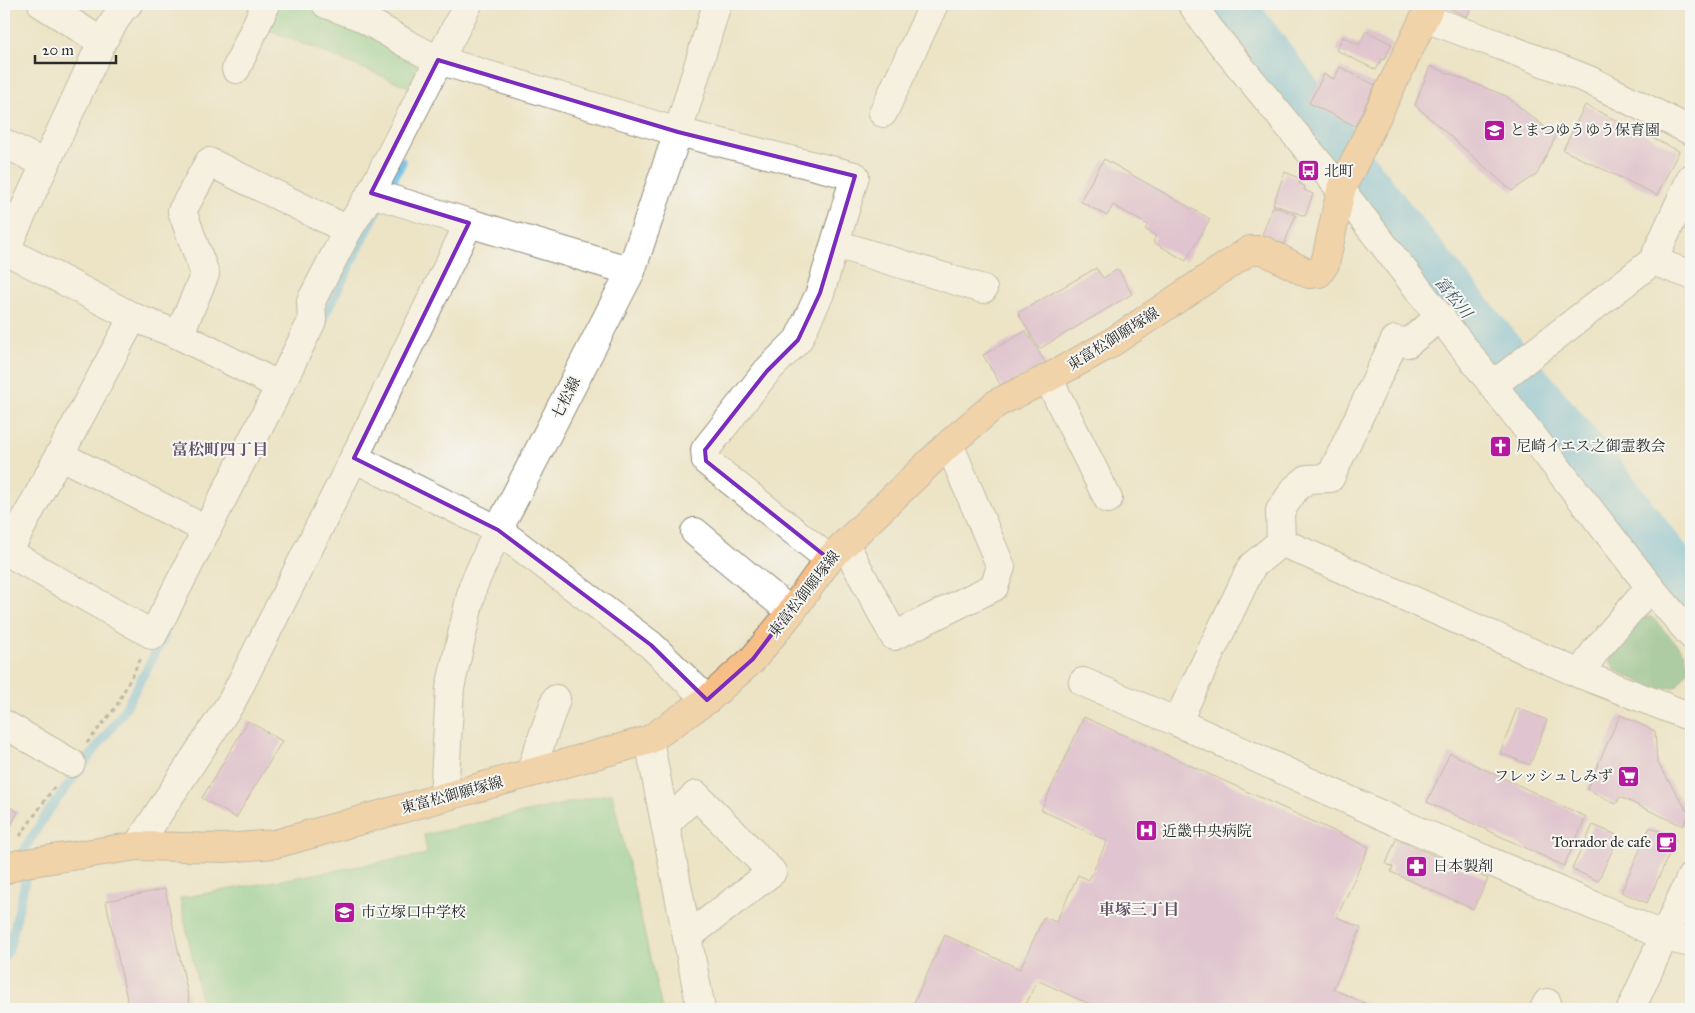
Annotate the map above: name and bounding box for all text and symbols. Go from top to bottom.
scale bar [35,32,116,64]
text: 20 m [42,41,74,59]
school or university icon: とまつゆうゆう保育園 [1482,118,1506,142]
place label: とまつゆうゆう保育園 [1510,121,1660,139]
bus stop icon: 北町 [1296,159,1320,183]
place label: 北町 [1324,162,1354,180]
water label: 富松川 [1431,273,1477,323]
street label: 東富松御願塚線 [1064,304,1162,374]
street label: 七松線 [548,374,584,422]
church icon: 尼崎イエス之御霊教会 [1488,434,1512,458]
place label: 尼崎イエス之御霊教会 [1516,437,1665,455]
district label: 富松町四丁目 [172,440,268,459]
street label: 東富松御願塚線 [765,547,843,641]
supermarket icon: フレッシュしみず [1617,764,1641,788]
place label: フレッシュしみず [1494,767,1613,785]
street label: 東富松御願塚線 [399,773,505,817]
hospital icon: 近畿中央病院 [1134,819,1158,843]
place label: 近畿中央病院 [1162,822,1252,840]
cafe icon: Torrador de cafe [1655,830,1679,854]
place label: Torrador de cafe [1552,833,1651,851]
pharmacy icon: 日本製剤 [1405,854,1429,878]
place label: 日本製剤 [1433,857,1493,875]
school or university icon: 市立塚口中学校 [333,900,357,924]
district label: 車塚三丁目 [1099,900,1179,919]
place label: 市立塚口中学校 [361,903,466,921]

